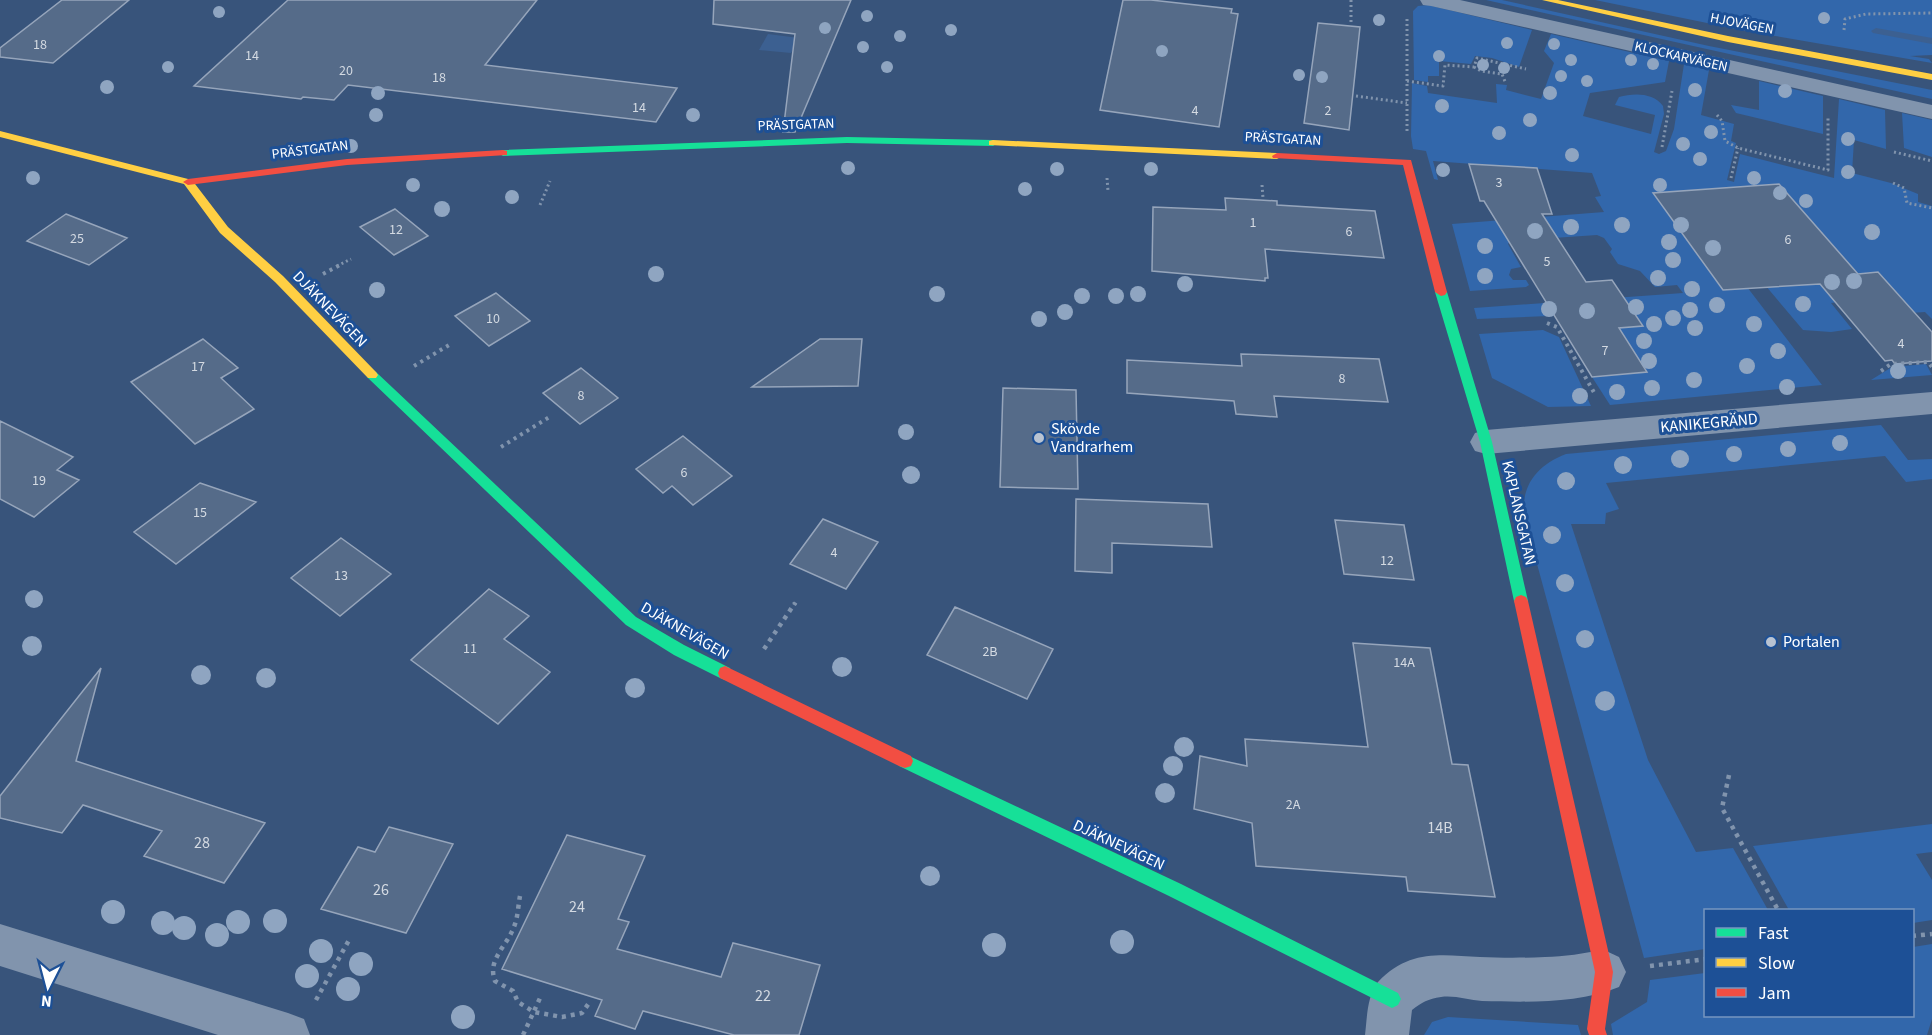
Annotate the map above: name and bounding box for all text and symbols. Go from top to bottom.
street label: HJOVÄGEN [1708,8,1776,40]
house number: 18 [33,35,47,55]
street label: KLOCKARVÄGEN [1632,37,1730,77]
house number: 14 [245,46,259,66]
house number: 20 [339,61,353,81]
house number: 18 [432,68,446,88]
house number: 14 [632,98,646,118]
house number: 4 [1192,101,1199,121]
house number: 2 [1325,101,1332,121]
street label: PRÄSTGATAN [757,114,835,136]
street label: PRÄSTGATAN [1244,127,1322,151]
street label: PRÄSTGATAN [271,135,349,165]
house number: 3 [1496,173,1503,193]
house number: 1 [1250,213,1257,233]
house number: 12 [389,220,403,240]
house number: 6 [1346,222,1353,242]
house number: 25 [70,229,84,249]
house number: 6 [1785,230,1792,250]
house number: 5 [1544,252,1551,272]
street label: DJÄKNEVÄGEN [288,266,372,352]
house number: 10 [486,309,500,329]
house number: 4 [1898,334,1905,354]
house number: 7 [1602,341,1609,361]
house number: 17 [191,357,205,377]
house number: 8 [1339,369,1346,389]
house number: 8 [578,386,585,406]
street label: KANIKEGRÄND [1659,408,1759,438]
place label: Skövde Vandrarhem [1051,418,1133,458]
marker: Skövde Vandrarhem [1032,431,1046,445]
street label: KAPLANSGATAN [1496,458,1542,568]
house number: 6 [681,463,688,483]
house number: 19 [32,471,46,491]
house number: 15 [193,503,207,523]
house number: 4 [831,543,838,563]
house number: 12 [1380,551,1394,571]
house number: 13 [334,566,348,586]
street label: DJÄKNEVÄGEN [637,597,733,665]
place label: Portalen [1783,631,1840,653]
marker: Portalen [1764,635,1778,649]
house number: 11 [463,639,477,659]
house number: 2B [982,642,998,662]
house number: 14A [1393,653,1415,673]
house number: 2A [1286,795,1301,815]
street label: DJÄKNEVÄGEN [1070,814,1168,876]
house number: 14B [1427,817,1453,839]
house number: 28 [194,832,210,854]
house number: 26 [373,879,389,901]
house number: 24 [569,896,585,918]
legend [1704,909,1914,1017]
text: Fast [1758,921,1789,946]
text: Slow [1758,951,1795,976]
north arrow [18,957,78,1017]
text: Jam [1758,981,1791,1006]
house number: 22 [755,985,771,1007]
text: N [40,989,53,1012]

